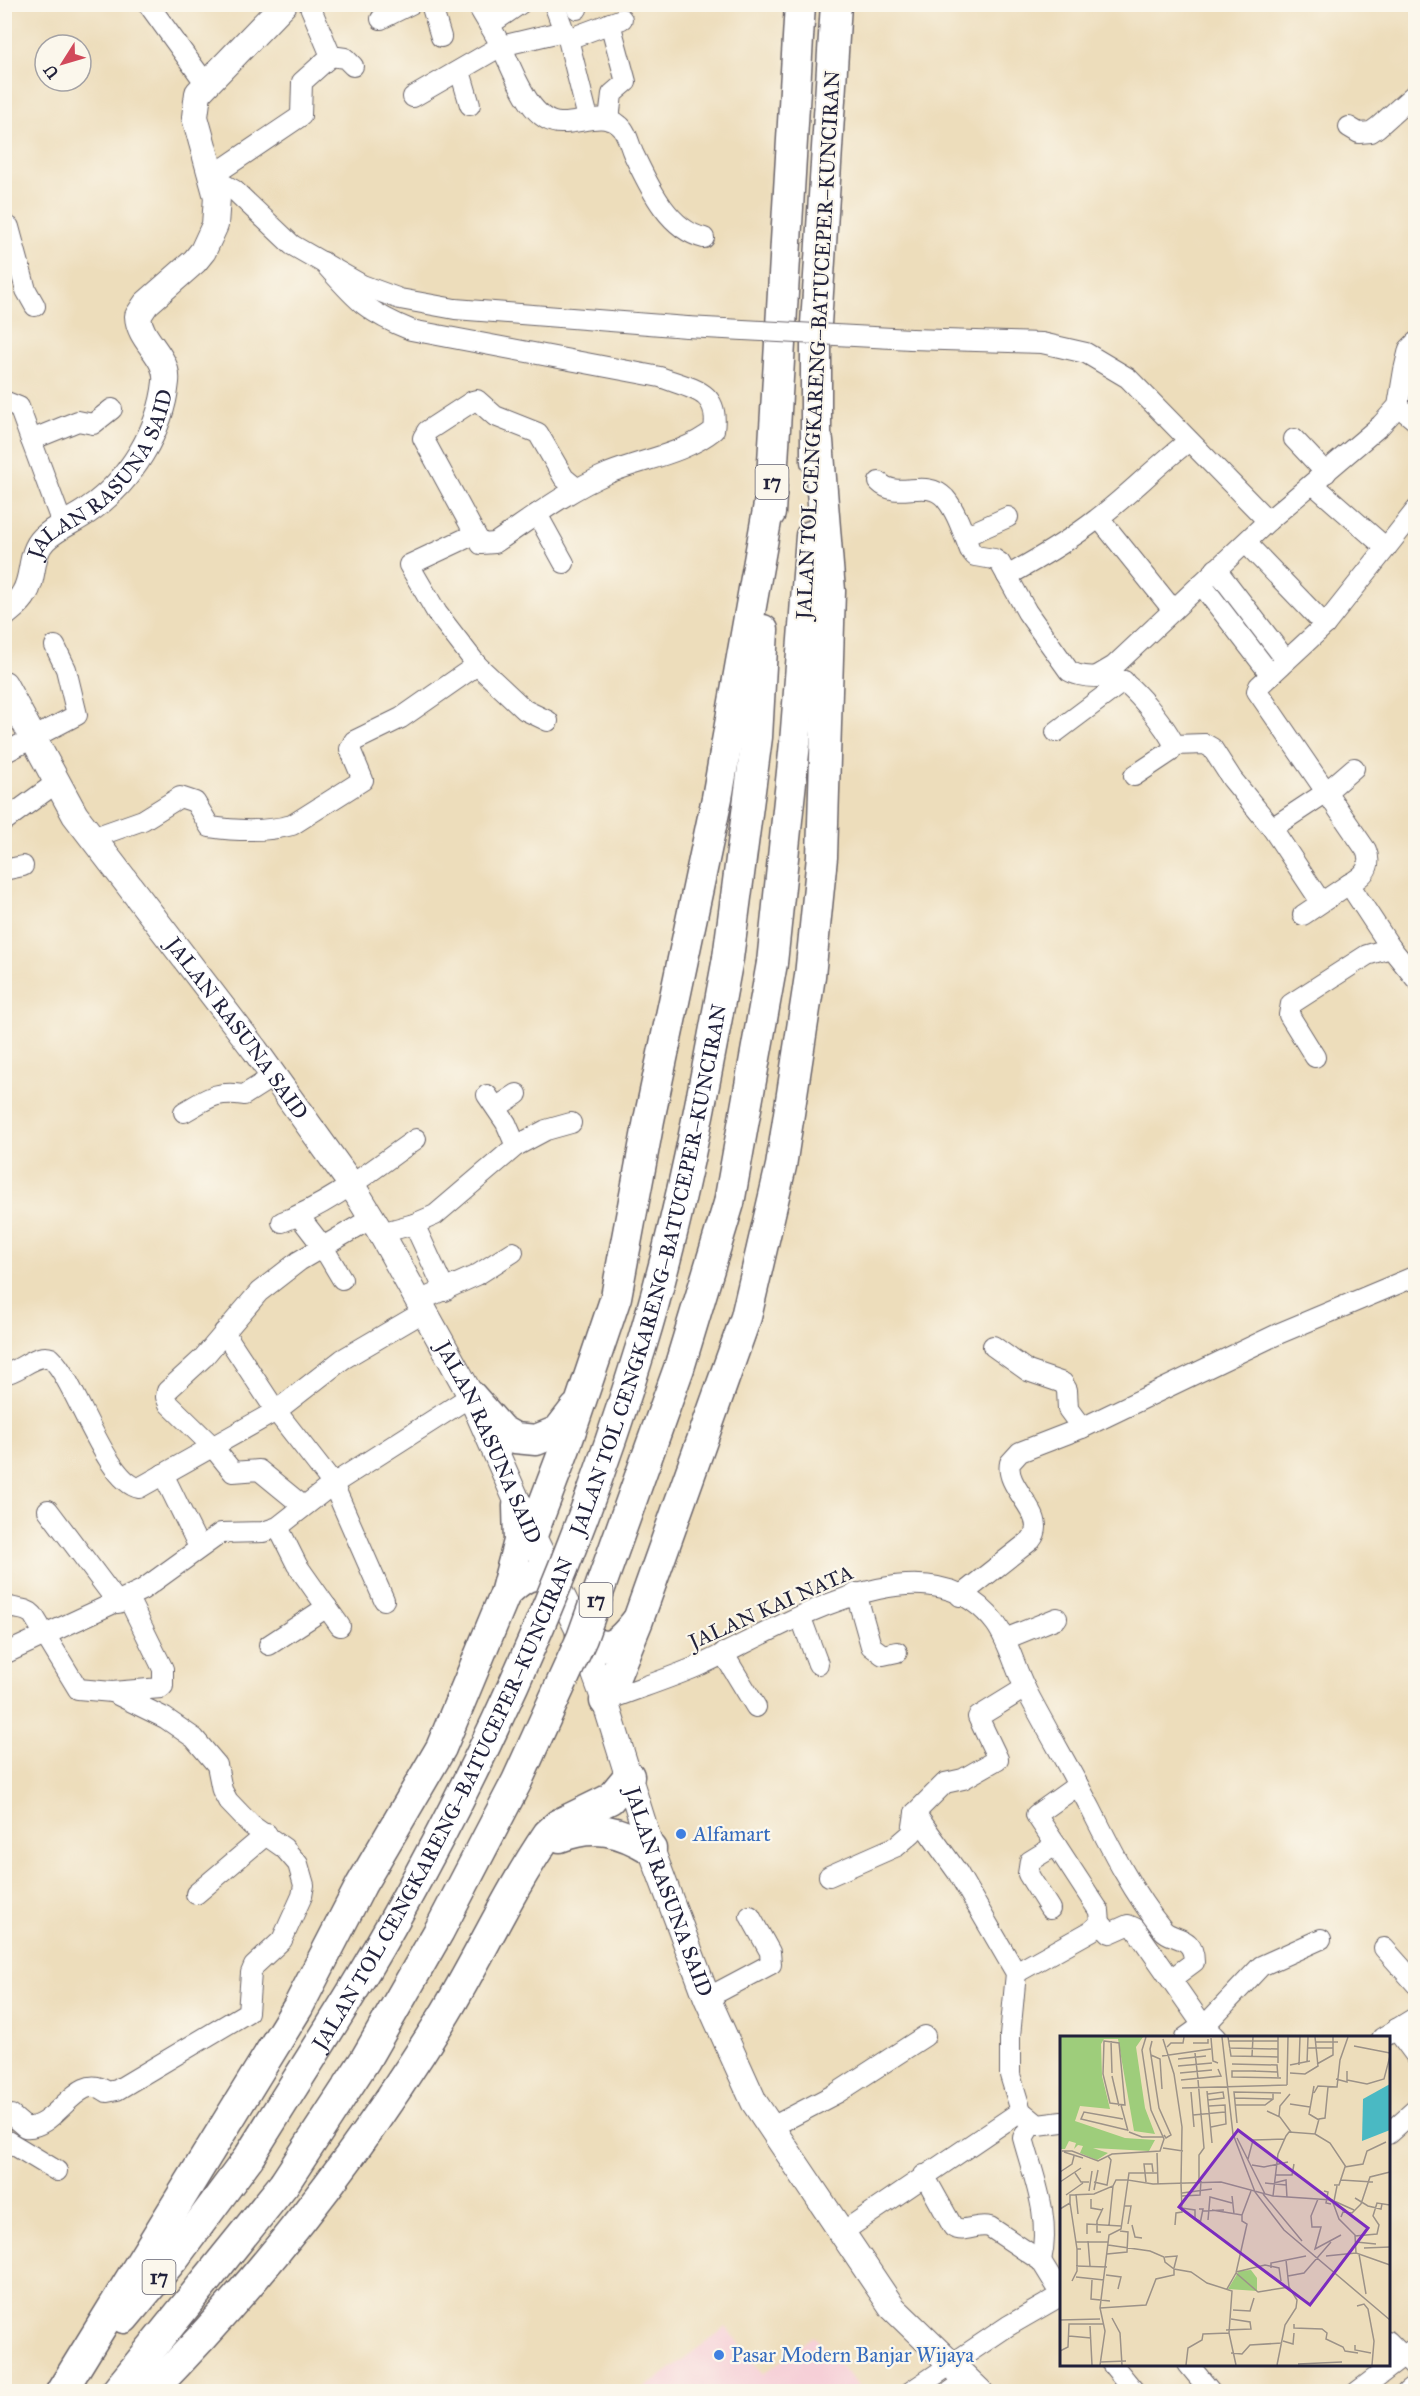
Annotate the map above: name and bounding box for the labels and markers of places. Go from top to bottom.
place label: Alfamart [692,1821,771,1847]
marker: Alfamart [674,1827,688,1841]
place label: Pasar Modern Banjar Wijaya [731,2342,974,2368]
marker: Pasar Modern Banjar Wijaya [712,2348,726,2362]

